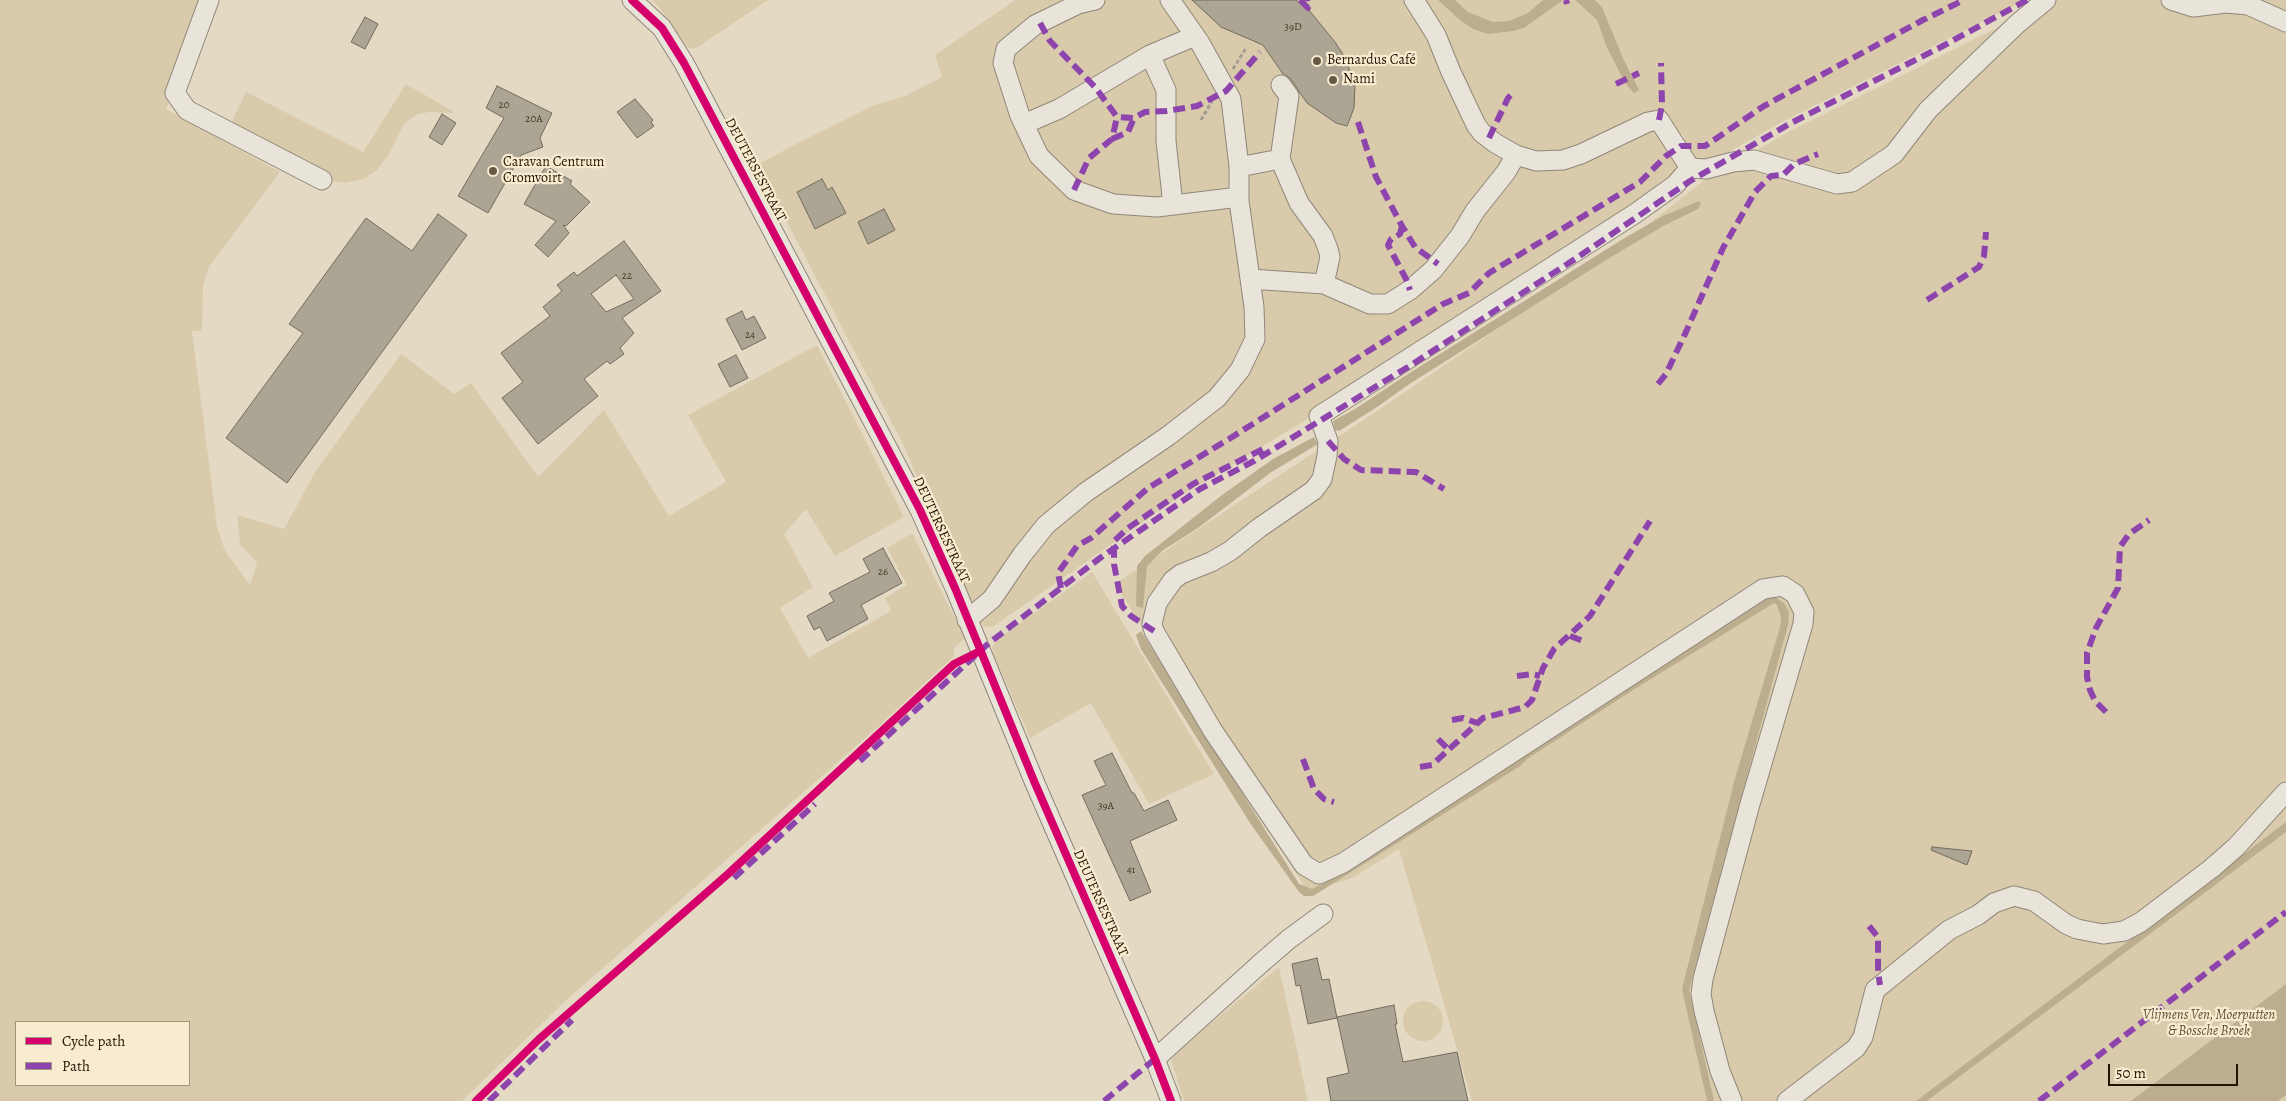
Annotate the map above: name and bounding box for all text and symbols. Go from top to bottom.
house number: 39D [1284,20,1302,34]
place label: Bernardus Café [1327,53,1416,69]
marker: Bernardus Café [1311,55,1323,67]
place label: Nami [1343,72,1375,88]
marker: Nami [1327,74,1339,86]
house number: 20 [498,98,510,112]
house number: 20A [525,112,543,126]
street label: DEUTERSESTRAAT [721,115,789,225]
place label: Caravan Centrum Cromvoirt [503,155,604,188]
marker: Caravan Centrum Cromvoirt [487,165,499,177]
house number: 22 [622,269,632,283]
house number: 24 [745,328,755,342]
street label: DEUTERSESTRAAT [909,474,973,586]
house number: 26 [878,565,888,579]
house number: 39A [1098,799,1114,813]
street label: DEUTERSESTRAAT [1069,847,1131,959]
house number: 41 [1127,863,1135,877]
park label: Vlijmens Ven, Moerputten & Bossche Broek [2143,1008,2275,1040]
legend [15,1021,190,1086]
text: Cycle path [62,1031,125,1051]
scale bar [2111,1054,2241,1086]
text: Path [62,1056,90,1076]
text: 50 m [2116,1063,2146,1083]

